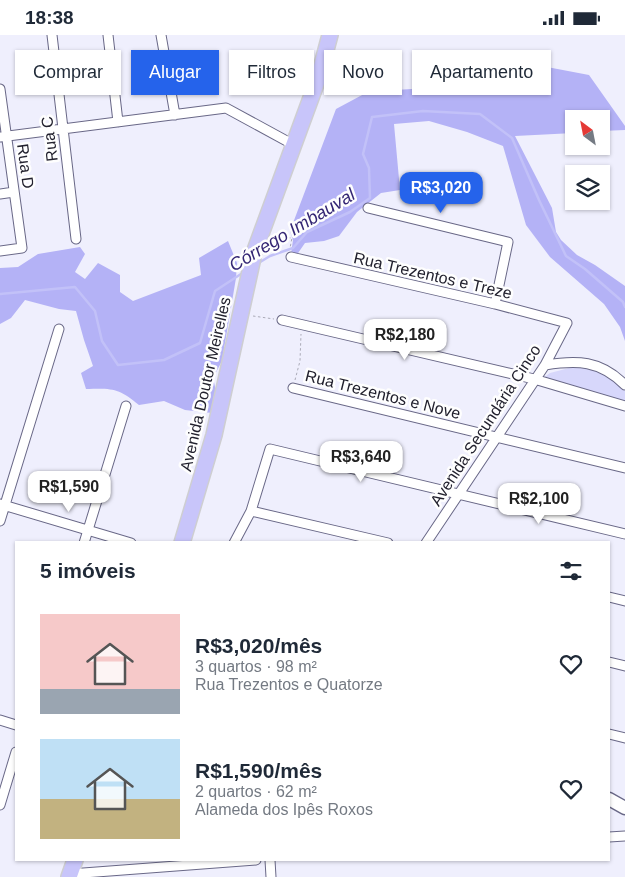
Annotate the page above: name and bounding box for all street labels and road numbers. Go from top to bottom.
street label: Rua C [38,115,61,162]
street label: Rua D [14,142,37,190]
street label: Rua Trezentos e Treze [352,249,514,302]
street label: Avenida Doutor Meirelles [177,295,234,473]
street label: Avenida Secundária Cinco [427,342,544,509]
street label: Rua Trezentos e Nove [304,367,462,422]

